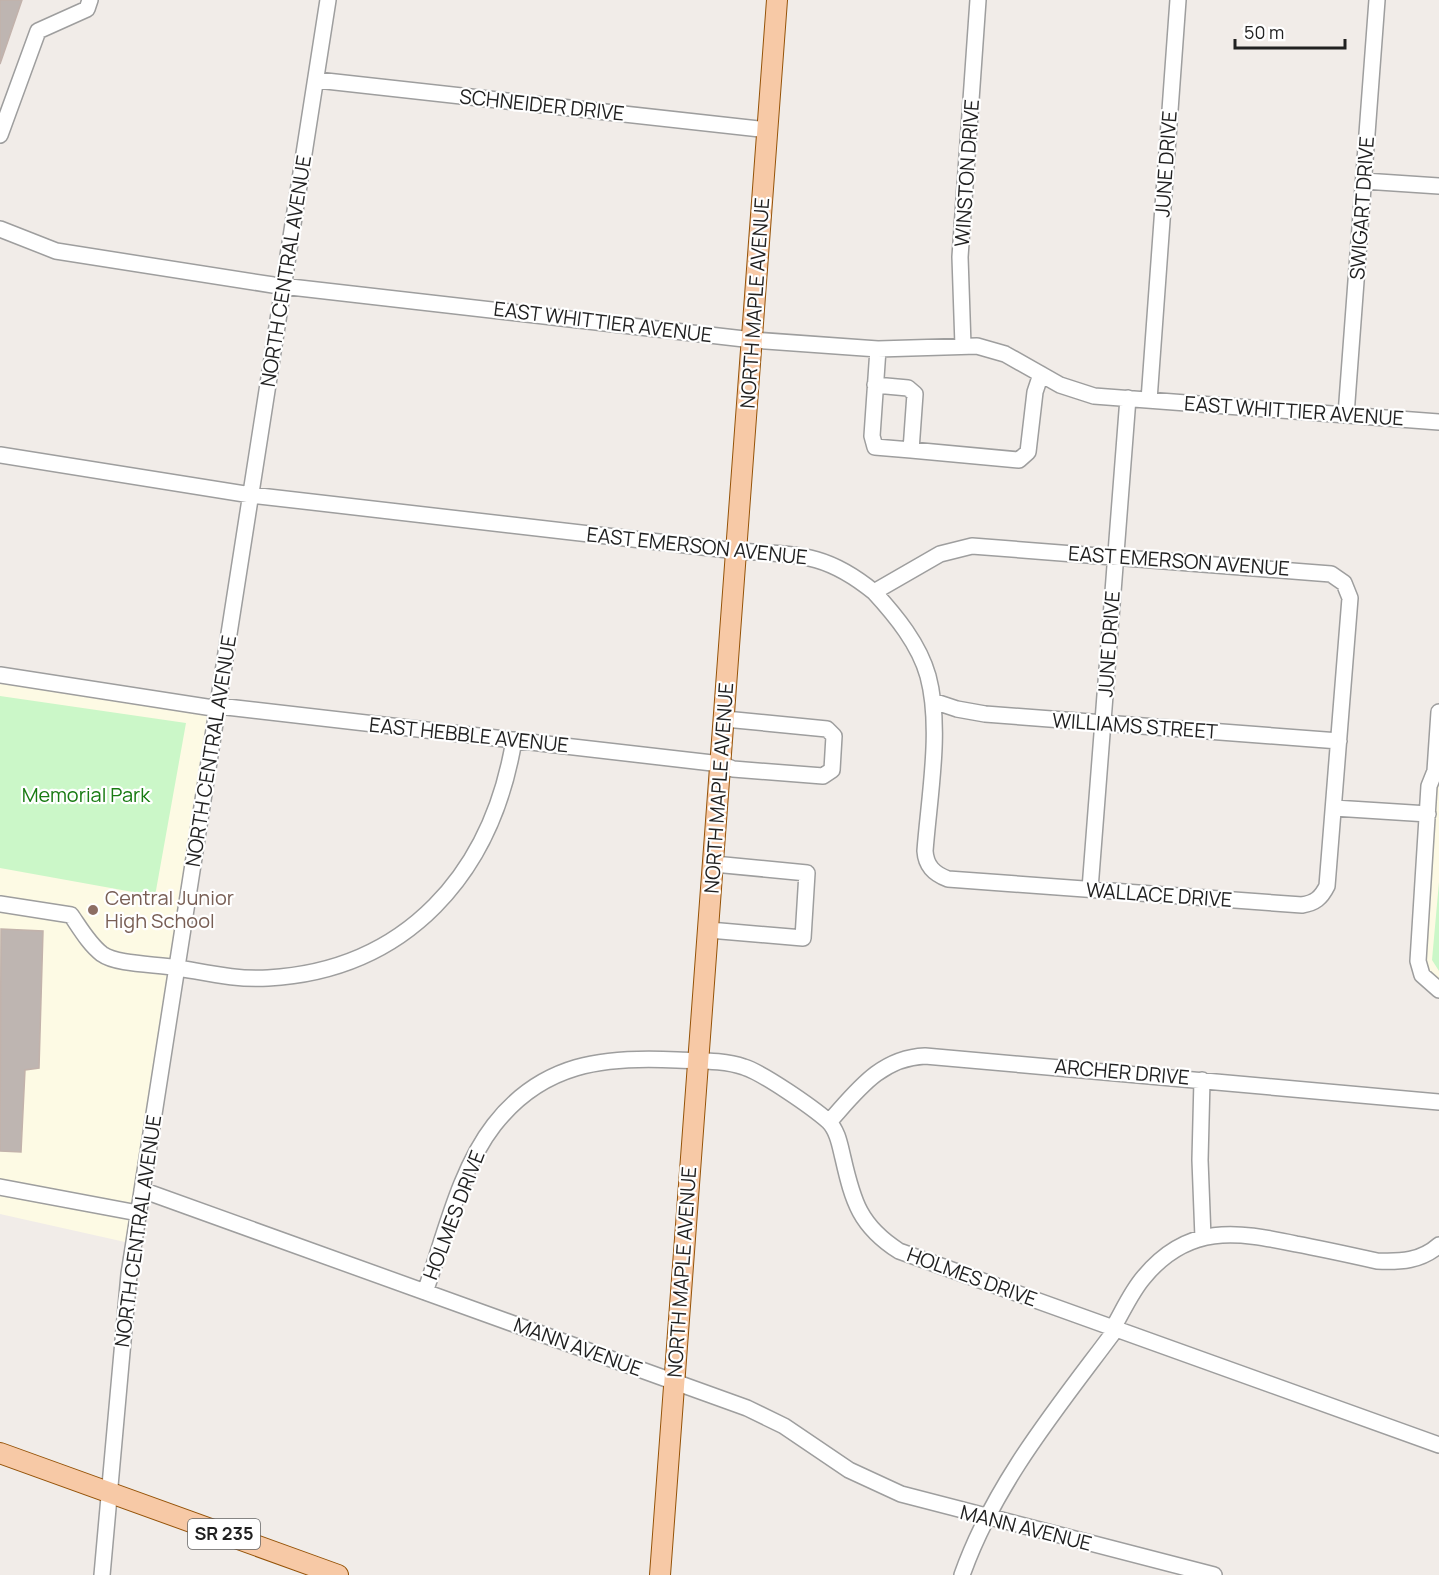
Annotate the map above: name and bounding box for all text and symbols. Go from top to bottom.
scale bar [1235,12,1344,50]
text: 50 m [1244,20,1284,44]
street label: SCHNEIDER DRIVE [458,82,626,127]
street label: WINSTON DRIVE [948,98,985,248]
street label: JUNE DRIVE [1148,110,1183,218]
street label: SWIGART DRIVE [1343,135,1380,281]
street label: NORTH CENTRAL AVENUE [254,153,317,389]
street label: NORTH MAPLE AVENUE [734,197,775,409]
street label: EAST WHITTIER AVENUE [492,295,714,348]
street label: EAST WHITTIER AVENUE [1183,389,1405,432]
street label: EAST EMERSON AVENUE [585,520,809,571]
street label: EAST EMERSON AVENUE [1067,539,1291,582]
street label: JUNE DRIVE [1091,590,1126,698]
street label: NORTH CENTRAL AVENUE [179,633,242,869]
street label: NORTH MAPLE AVENUE [698,682,739,894]
street label: WILLIAMS STREET [1051,706,1219,745]
street label: EAST HEBBLE AVENUE [368,711,570,758]
park label: Memorial Park [22,781,151,808]
street label: WALLACE DRIVE [1085,876,1233,913]
place label: Central Junior High School [105,884,234,934]
marker: Central Junior High School [86,903,100,917]
street label: ARCHER DRIVE [1053,1052,1191,1091]
street label: NORTH CENTRAL AVENUE [108,1113,167,1349]
street label: HOLMES DRIVE [416,1146,491,1283]
street label: NORTH MAPLE AVENUE [661,1166,702,1378]
street label: HOLMES DRIVE [903,1240,1041,1313]
street label: MANN AVENUE [510,1311,646,1382]
street label: MANN AVENUE [957,1498,1095,1557]
road number: SR 235 [188,1519,260,1549]

